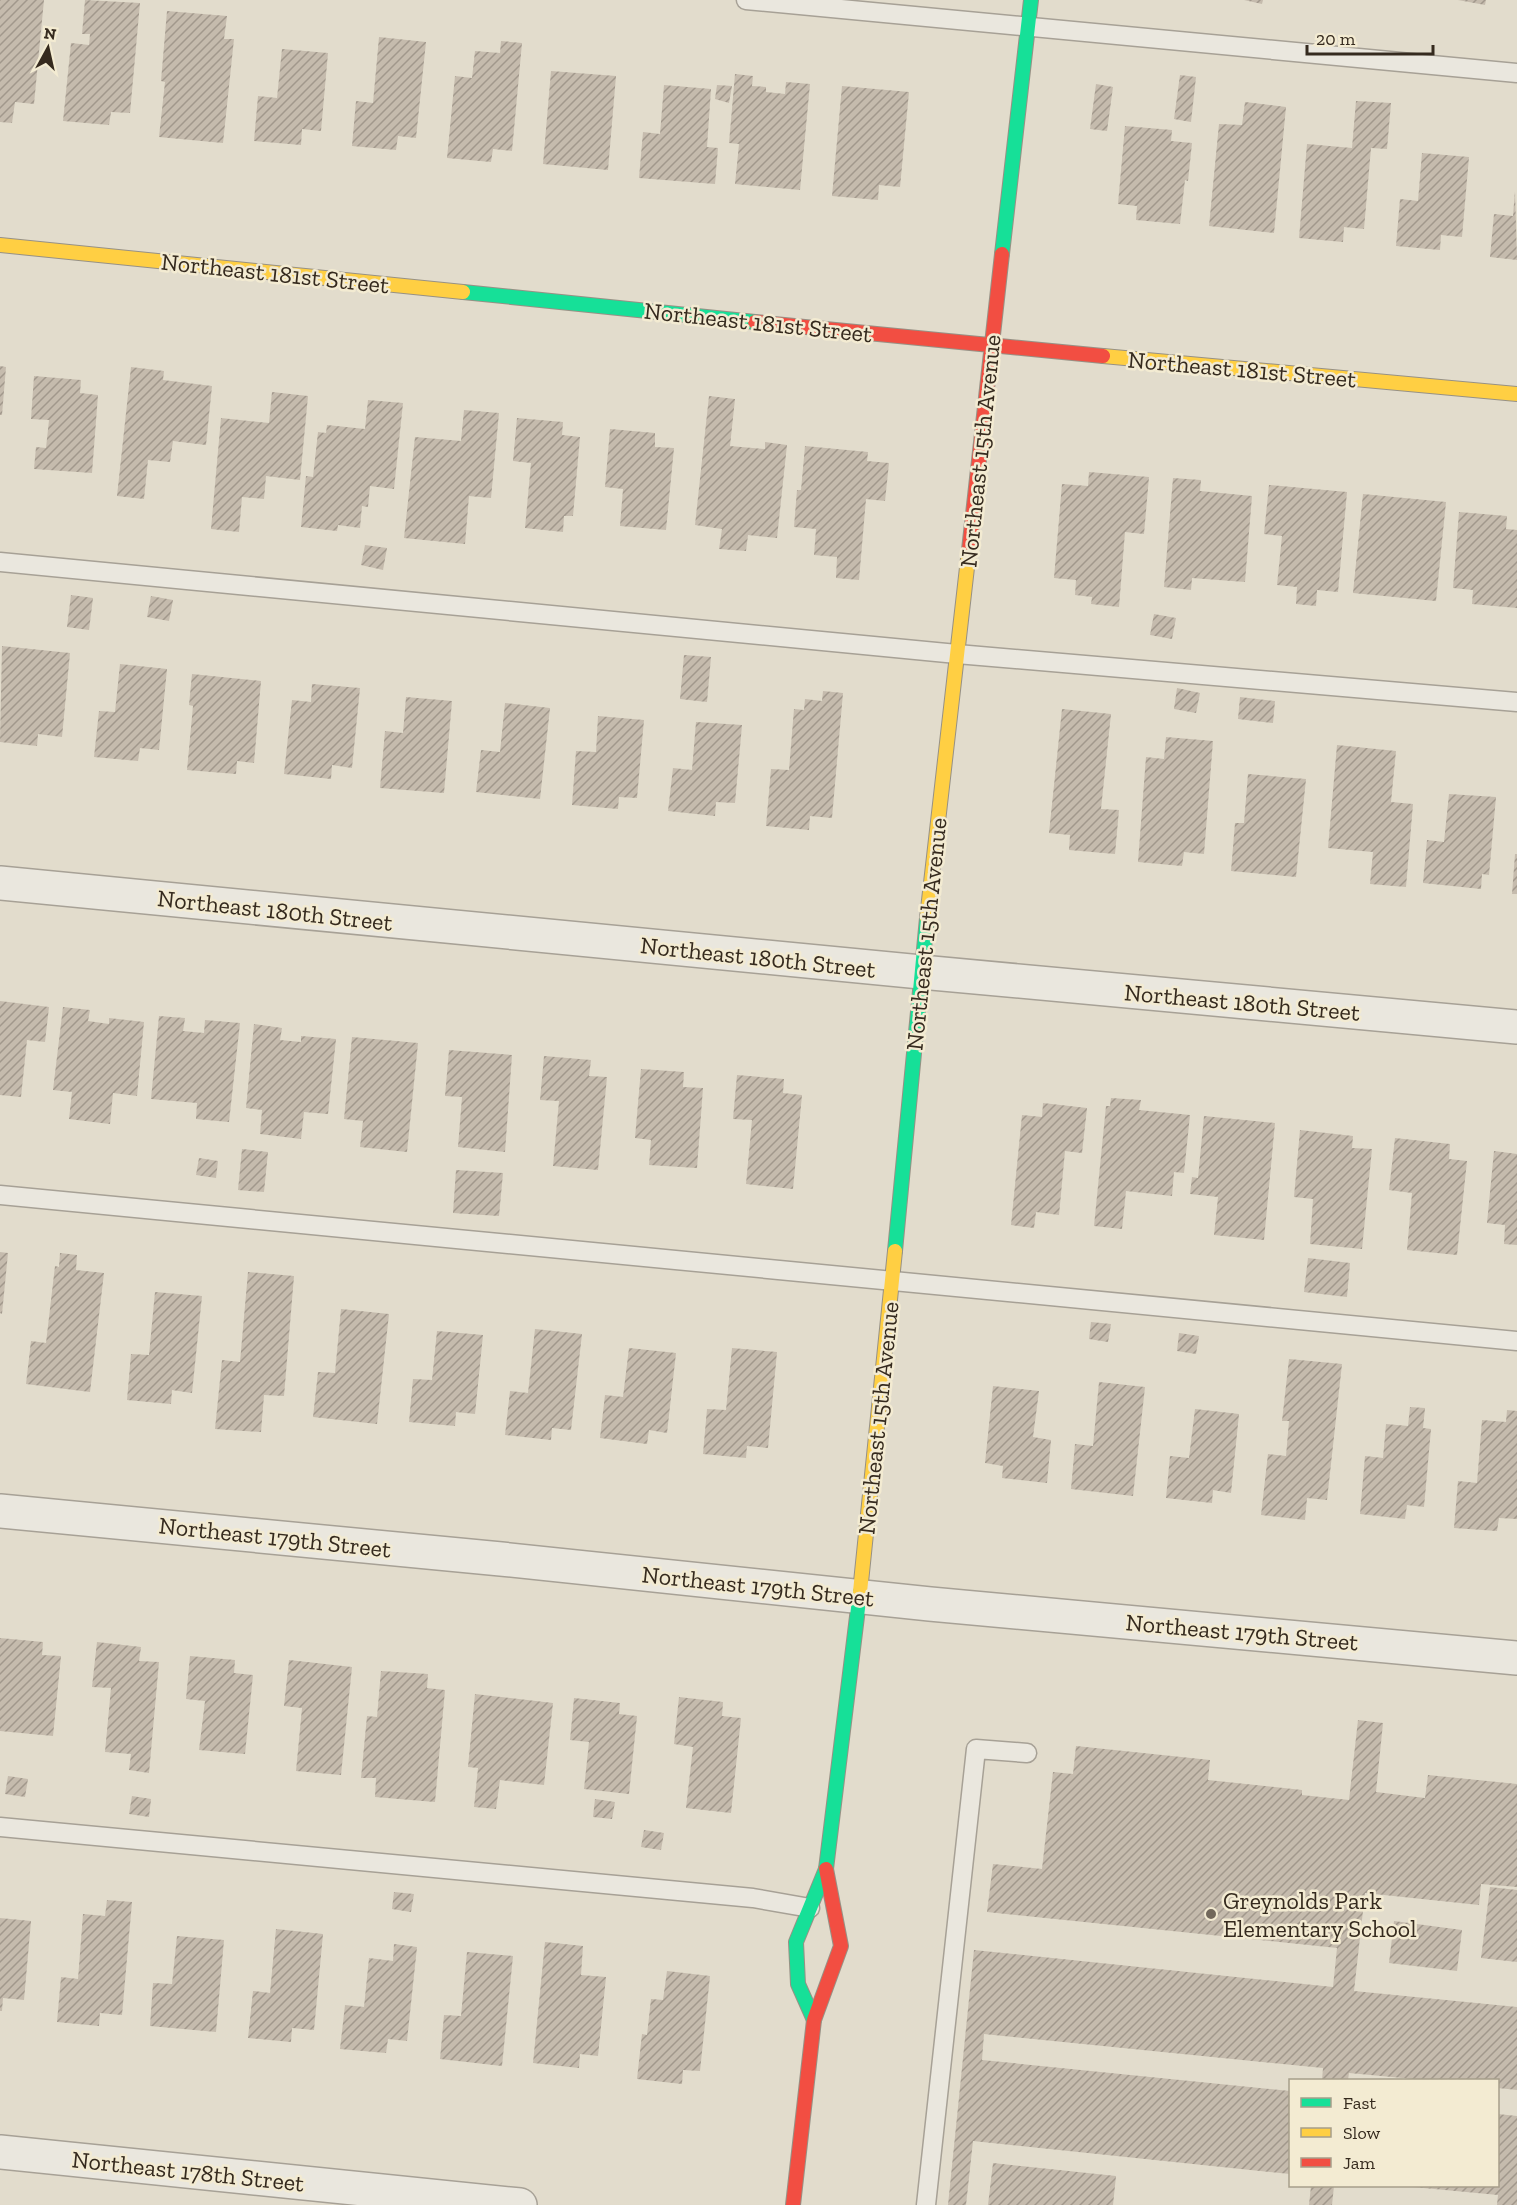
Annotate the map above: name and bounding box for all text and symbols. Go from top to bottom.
north arrow [18,18,78,78]
scale bar [1307,18,1433,56]
text: N [43,23,57,44]
text: 20 m [1316,28,1356,50]
street label: Northeast 181st Street [160,247,391,299]
street label: Northeast 181st Street [643,296,874,348]
street label: Northeast 15th Avenue [953,333,1007,569]
street label: Northeast 181st Street [1127,345,1357,393]
street label: Northeast 15th Avenue [899,816,953,1052]
street label: Northeast 180th Street [156,883,394,937]
street label: Northeast 180th Street [639,930,877,984]
street label: Northeast 180th Street [1123,977,1361,1027]
street label: Northeast 15th Avenue [851,1300,905,1536]
street label: Northeast 179th Street [157,1510,393,1564]
street label: Northeast 179th Street [640,1559,876,1613]
street label: Northeast 179th Street [1125,1607,1360,1657]
place label: Greynolds Park Elementary School [1223,1886,1417,1943]
marker: Greynolds Park Elementary School [1204,1907,1218,1921]
legend [1289,2079,1499,2187]
text: Fast [1343,2092,1376,2114]
text: Slow [1343,2122,1380,2144]
street label: Northeast 178th Street [70,2144,306,2198]
text: Jam [1343,2152,1375,2174]

